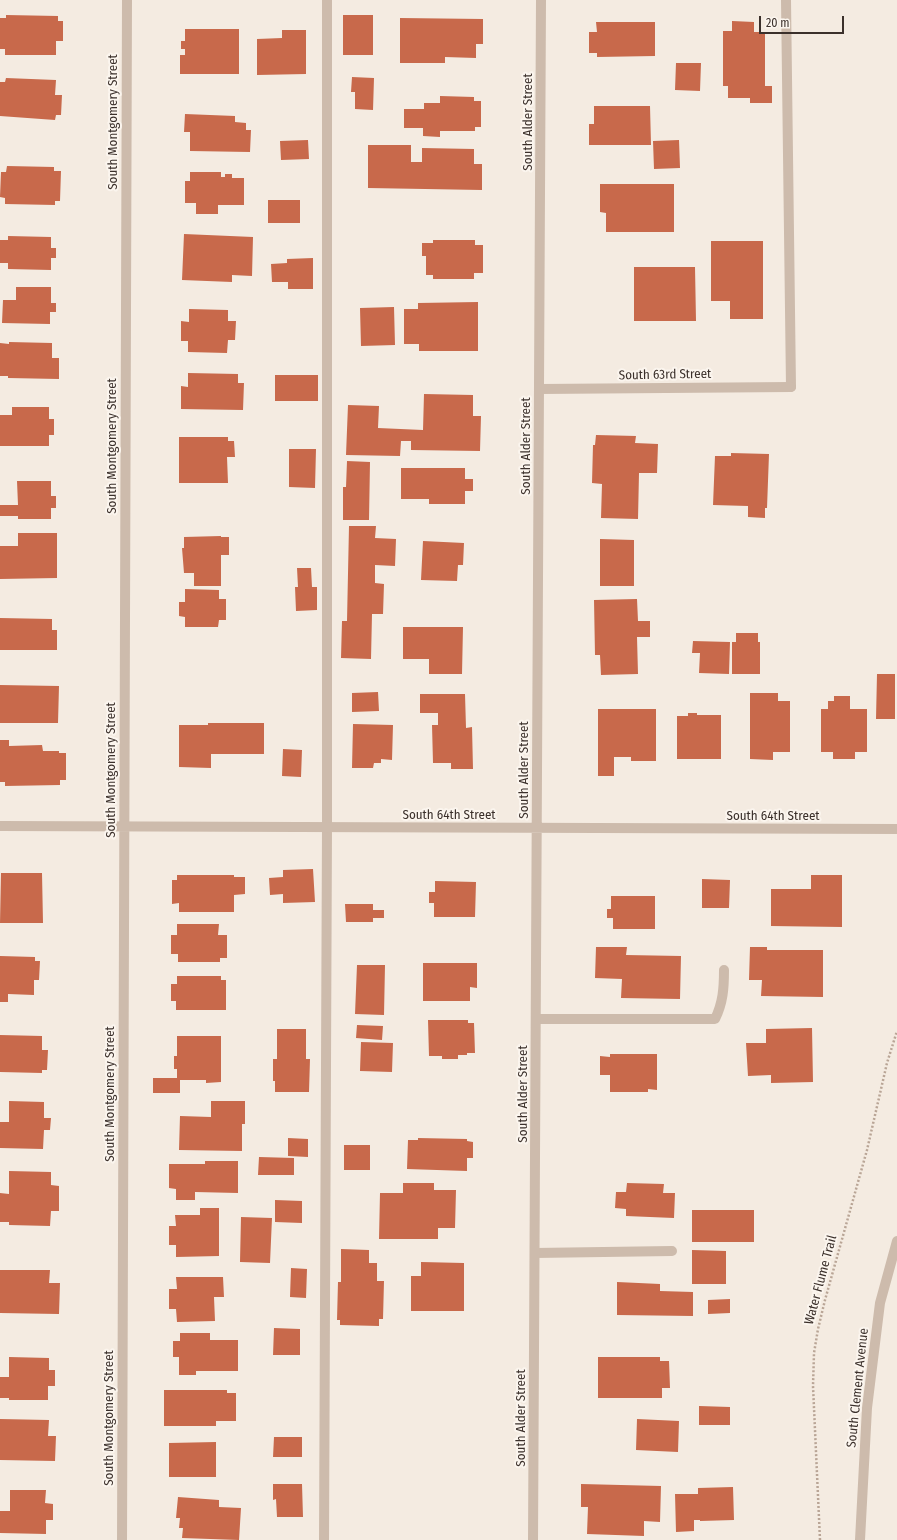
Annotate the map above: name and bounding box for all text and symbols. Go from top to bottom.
scale bar [761,8,846,34]
text: 20 m [766,16,790,30]
street label: South Montgomery Street [105,54,121,190]
street label: South Alder Street [520,73,536,171]
street label: South 63rd Street [619,366,711,384]
street label: South Montgomery Street [104,378,120,514]
street label: South Alder Street [518,397,534,495]
street label: South Montgomery Street [103,702,119,838]
street label: South Alder Street [516,721,532,819]
street label: South 64th Street [402,807,496,823]
street label: South 64th Street [726,808,820,824]
street label: South Montgomery Street [102,1026,118,1162]
street label: South Alder Street [515,1045,531,1143]
street label: Water Flume Trail [802,1234,840,1326]
street label: South Clement Avenue [844,1327,872,1449]
street label: South Montgomery Street [101,1350,117,1486]
street label: South Alder Street [513,1369,529,1467]

